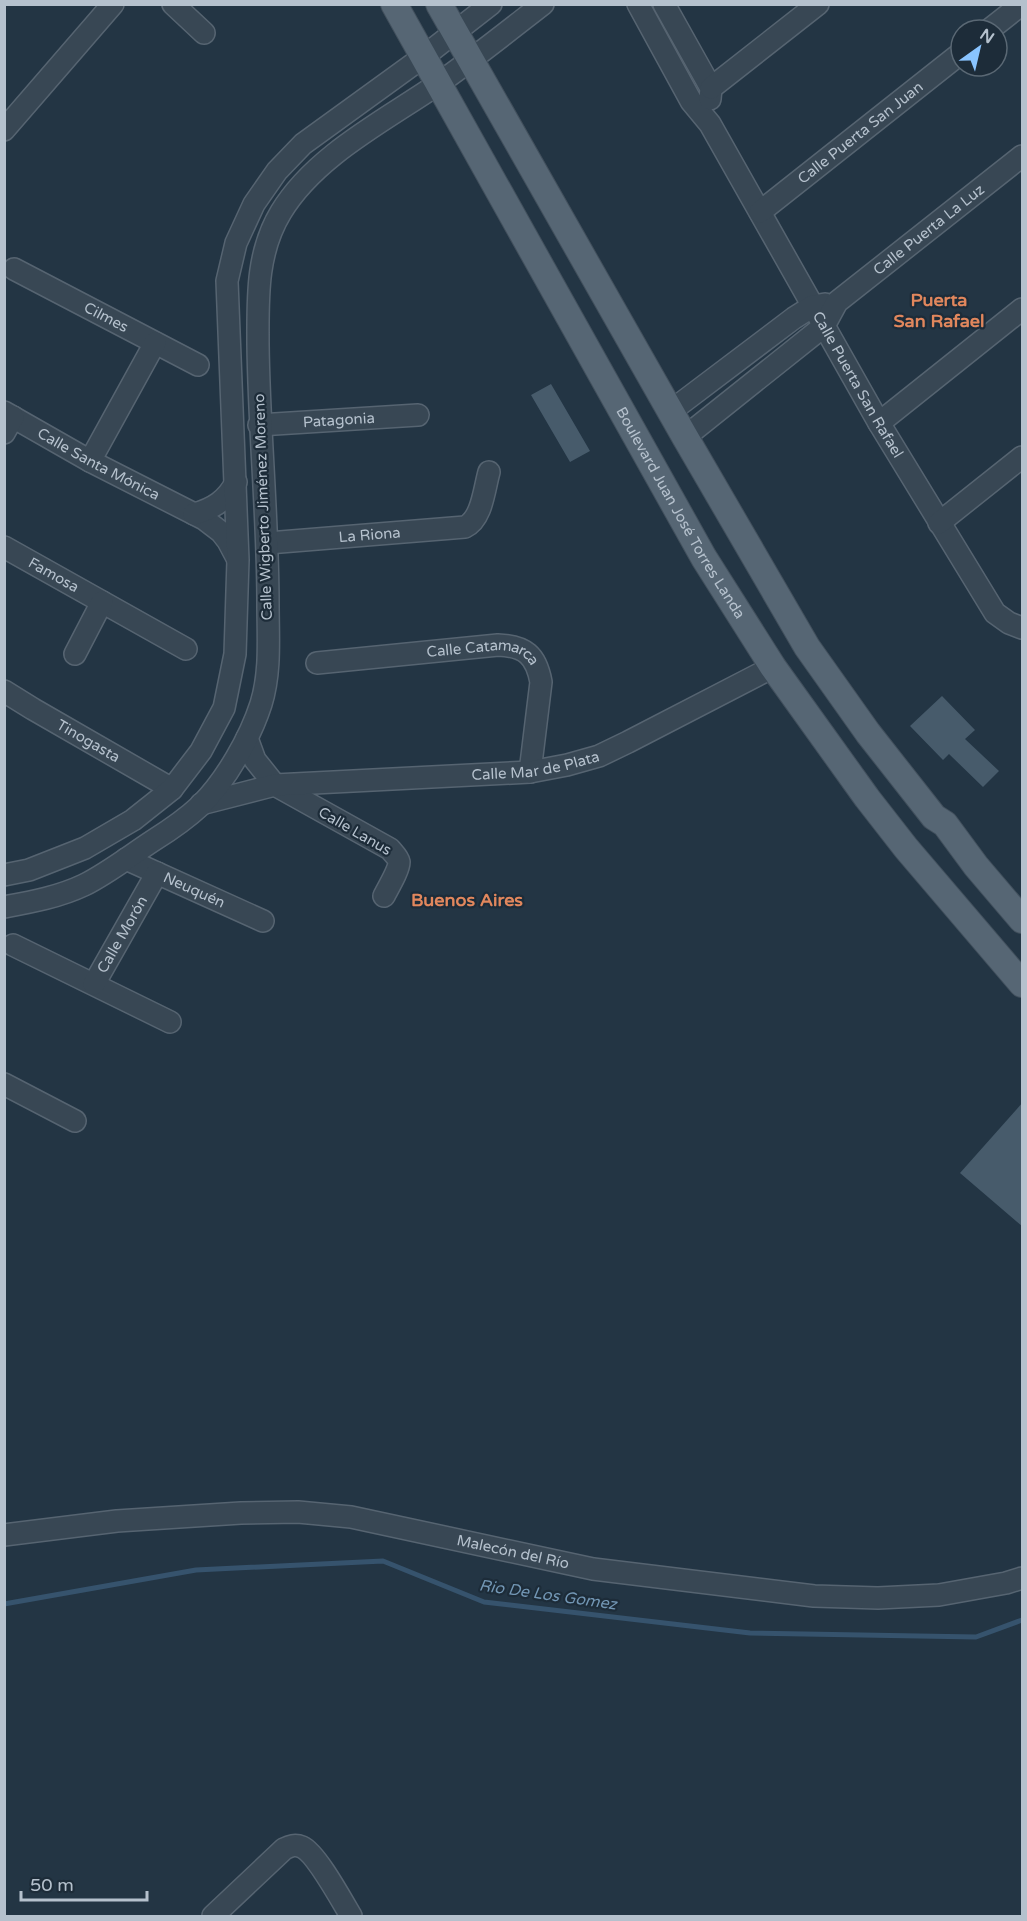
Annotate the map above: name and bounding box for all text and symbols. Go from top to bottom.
north arrow [949,18,1009,78]
text: N [976,25,998,48]
street label: Calle Puerta San Juan [794,78,927,188]
street label: Calle Puerta La Luz [870,180,988,279]
district label: Puerta San Rafael [894,289,984,332]
street label: Cilmes [81,298,131,336]
street label: Calle Puerta San Rafael [809,308,907,461]
street label: Calle Wigberto Jiménez Moreno [250,393,276,621]
street label: Boulevard Juan José Torres Landa [612,404,749,622]
street label: Patagonia [302,409,375,431]
street label: Calle Santa Mónica [34,424,163,504]
street label: La Riona [338,523,401,546]
street label: Famosa [25,554,82,596]
street label: Calle Catamarca [426,636,543,668]
street label: Tinogasta [53,716,123,766]
street label: Calle Mar de Plata [471,747,602,784]
street label: Calle Lanus [315,803,395,859]
street label: Neuquén [161,868,228,912]
district label: Buenos Aires [411,889,523,911]
street label: Calle Morón [93,893,151,976]
street label: Malecón del Río [455,1531,571,1573]
water label: Rio De Los Gomez [478,1575,620,1615]
scale bar [21,1864,147,1902]
text: 50 m [30,1874,74,1896]

